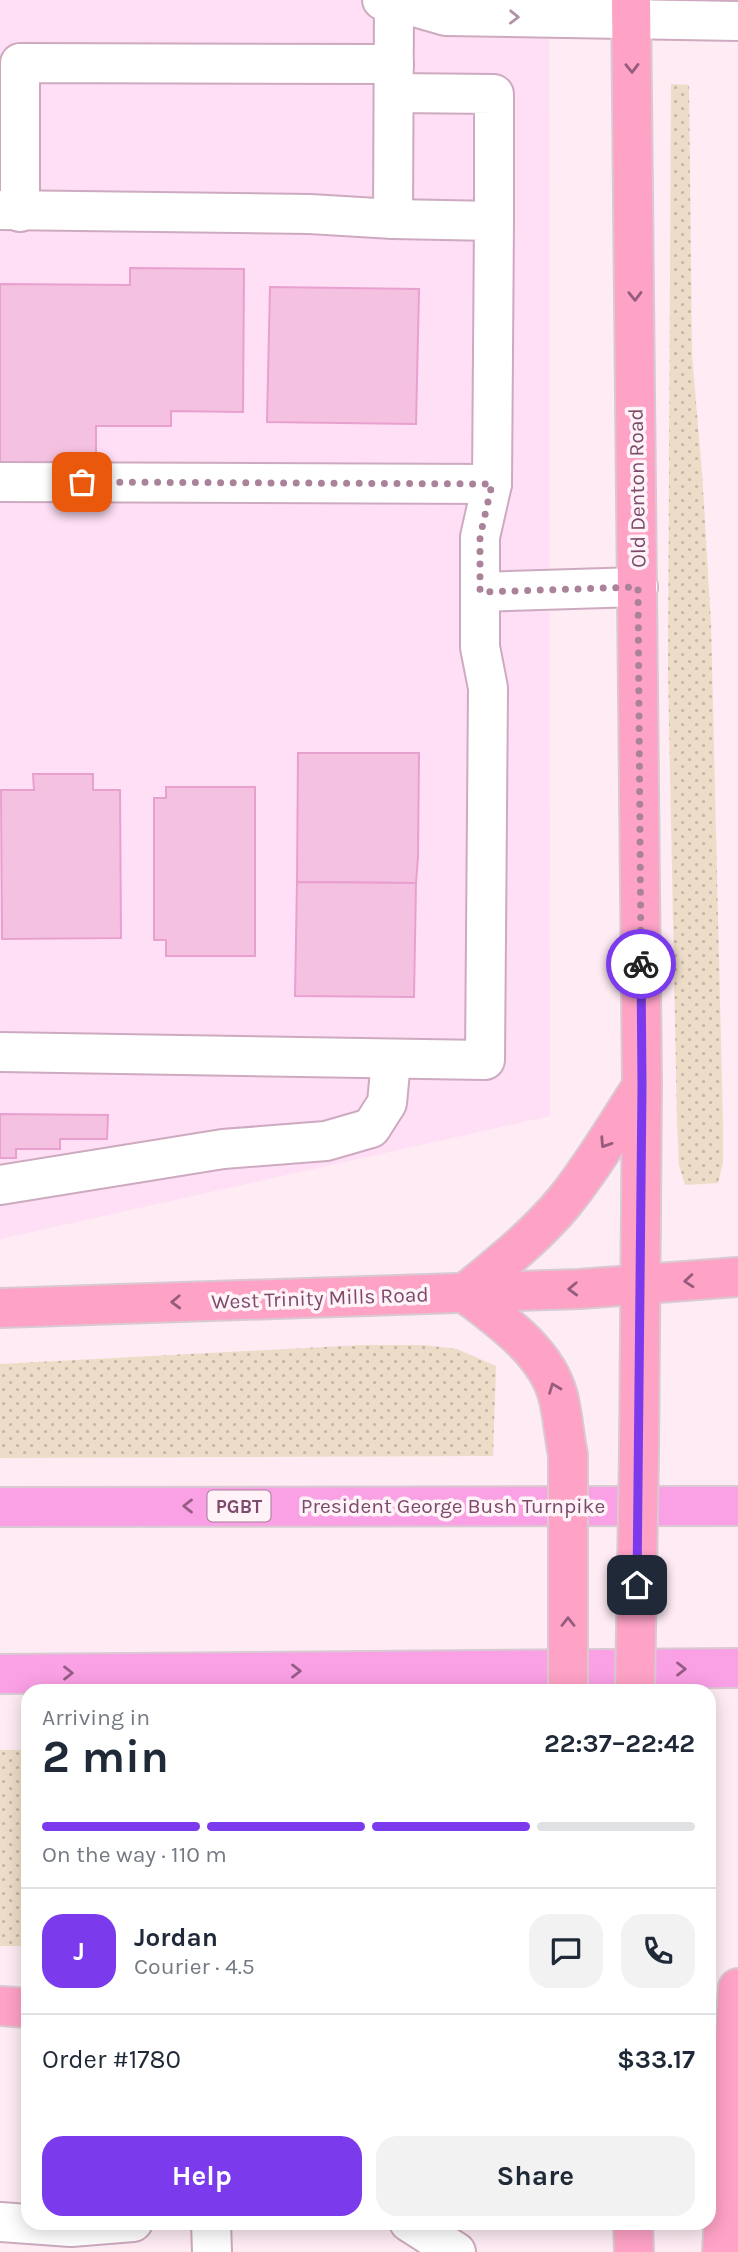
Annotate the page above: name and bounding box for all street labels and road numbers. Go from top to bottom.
street label: Old Denton Road [624,408,650,568]
street label: West Trinity Mills Road [211,1282,429,1314]
road number: PGBT [208,1490,270,1522]
street label: President George Bush Turnpike [301,1494,605,1518]

